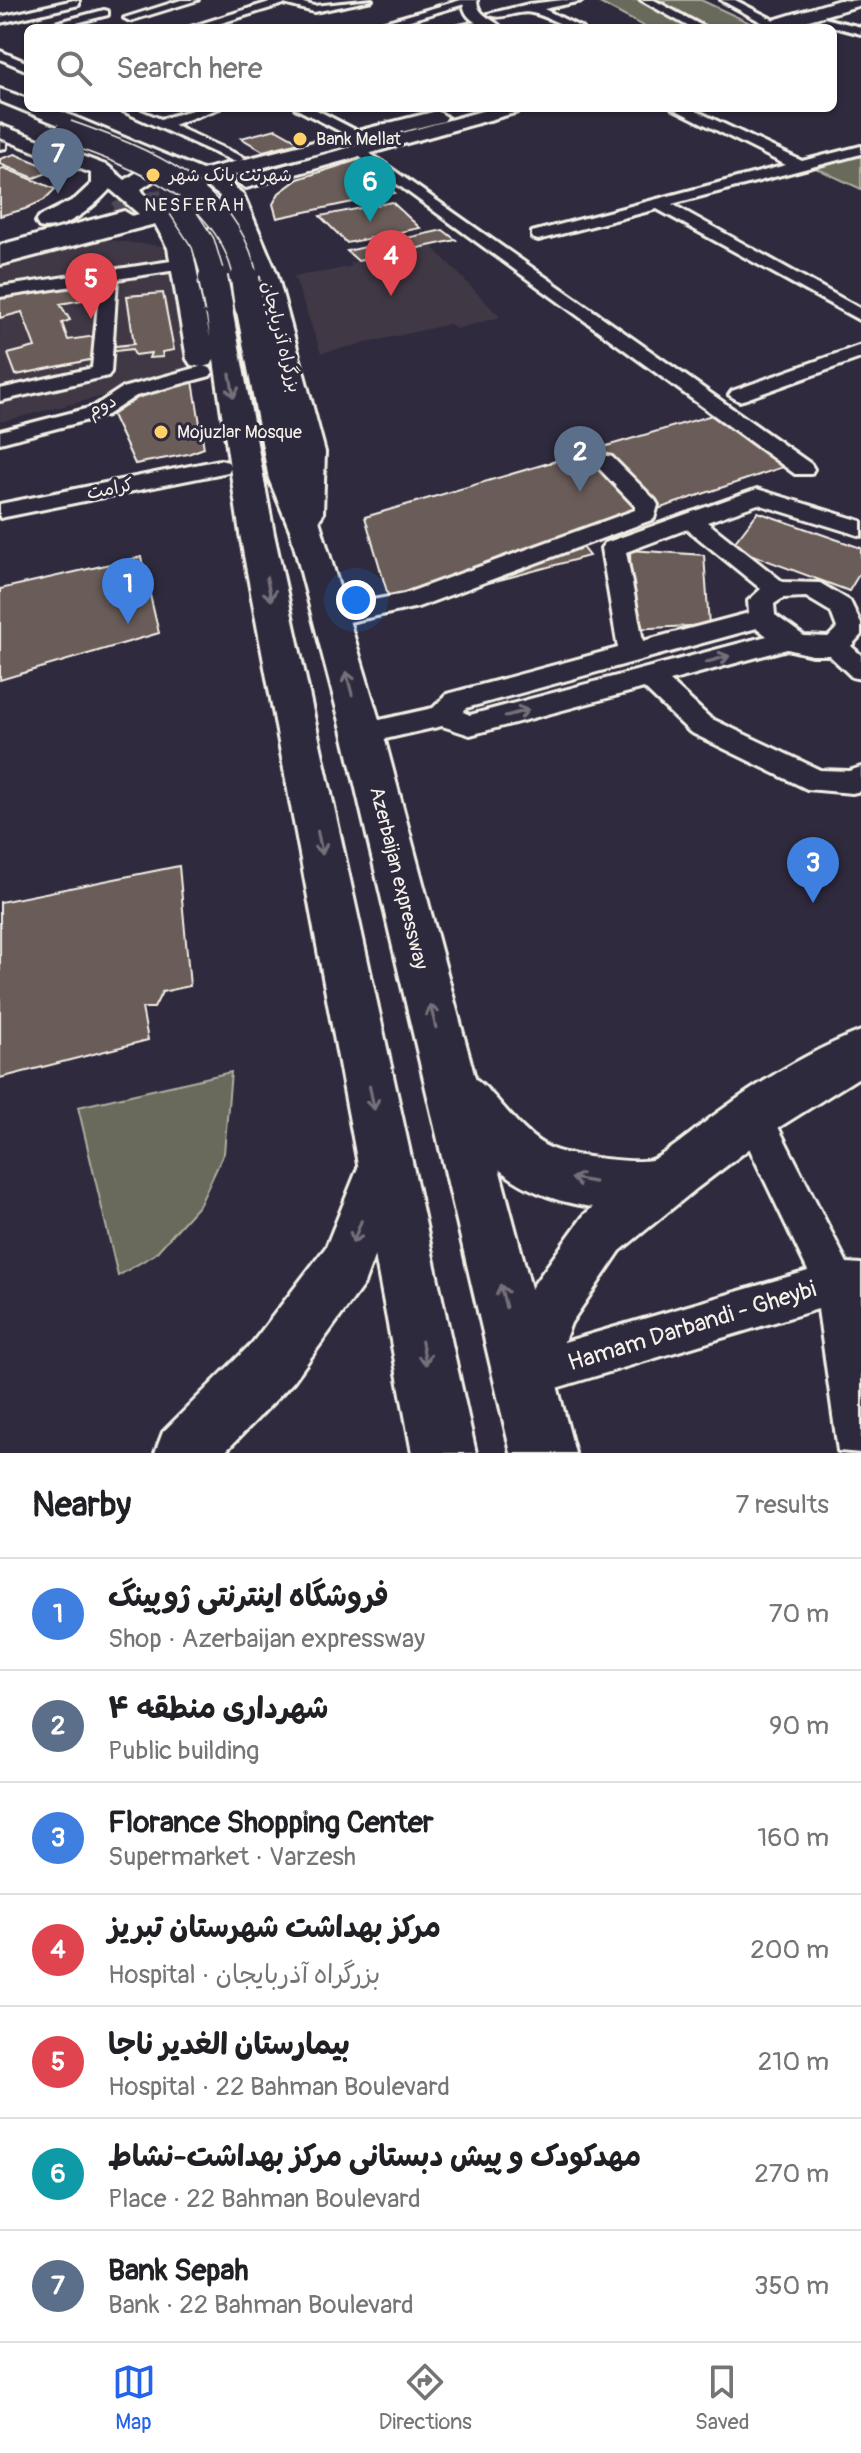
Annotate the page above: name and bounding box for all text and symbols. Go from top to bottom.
search box [24,24,837,112]
icon: search [52,46,96,90]
text: Search here [116,50,263,87]
pin: 7 [32,128,84,194]
place label: Bank Mellat [316,128,402,151]
marker: Bank Mellat [291,130,309,148]
pin: 6 [344,156,396,222]
place label: شهرنت بانک شهر [167,164,292,187]
marker: شهرنت بانک شهر [144,166,162,184]
district label: NESFERAH [144,194,246,217]
pin: 4 [365,230,417,296]
pin: 5 [65,253,117,319]
street label: بزرگراه آذربایجان [256,279,306,395]
one-way arrow [226,372,241,398]
street label: دوم [84,389,121,424]
place label: Mojuzlar Mosque [177,421,302,444]
marker: Mojuzlar Mosque [152,423,170,441]
pin: 2 [554,426,606,492]
street label: کرامت [85,473,136,505]
pin: 1 [102,558,154,624]
one-way arrow [262,575,277,601]
your location [336,580,376,620]
one-way arrow [704,650,730,665]
one-way arrow [341,671,356,697]
one-way arrow [504,704,529,719]
street label: Azerbaijan expressway [364,784,434,972]
one-way arrow [314,830,329,856]
pin: 3 [787,837,839,903]
one-way arrow [425,1004,440,1030]
one-way arrow [366,1085,381,1110]
one-way arrow [570,1172,596,1187]
one-way arrow [349,1220,363,1244]
street label: Hamam Darbandi - Gheybi [564,1274,820,1378]
one-way arrow [495,1283,510,1309]
one-way arrow [417,1340,432,1365]
text: Nearby [32,1484,131,1527]
text: 7 results [736,1489,829,1521]
text: فروشگاه اینترنتی ژوپینگ [108,1578,389,1615]
text: 1 [53,1598,63,1630]
text: 70 m [769,1598,829,1630]
text: Shop · Azerbaijan expressway [108,1623,425,1655]
text: شهرداری منطقه ۴ [108,1690,329,1727]
text: 2 [51,1710,65,1742]
text: 90 m [769,1710,829,1742]
text: Public building [108,1735,259,1767]
text: Florance Shopping Center [108,1804,433,1841]
text: 3 [51,1822,65,1854]
text: 160 m [757,1822,829,1854]
text: Supermarket · Varzesh [108,1841,356,1873]
text: مرکز بهداشت شهرستان تبریز [108,1909,441,1946]
text: 4 [50,1934,66,1966]
text: 200 m [750,1934,829,1966]
text: Hospital · بزرگراه آذربایجان [108,1959,380,1991]
text: بیمارستان الغدیر ناجا [108,2026,350,2063]
text: 5 [51,2046,65,2078]
text: 210 m [758,2046,829,2078]
text: Hospital · 22 Bahman Boulevard [108,2071,450,2103]
text: مهدکودک و پیش دبستانی مرکز بهداشت-نشاط [108,2138,641,2175]
text: 6 [50,2158,66,2190]
text: 270 m [754,2158,829,2190]
text: Place · 22 Bahman Boulevard [108,2183,421,2215]
text: Bank Sepah [108,2252,249,2289]
text: 7 [51,2270,65,2302]
text: 350 m [754,2270,829,2302]
text: Bank · 22 Bahman Boulevard [108,2289,414,2321]
tab: Map [112,2360,156,2436]
tab: Directions [379,2360,472,2436]
tab: Saved [695,2360,749,2436]

